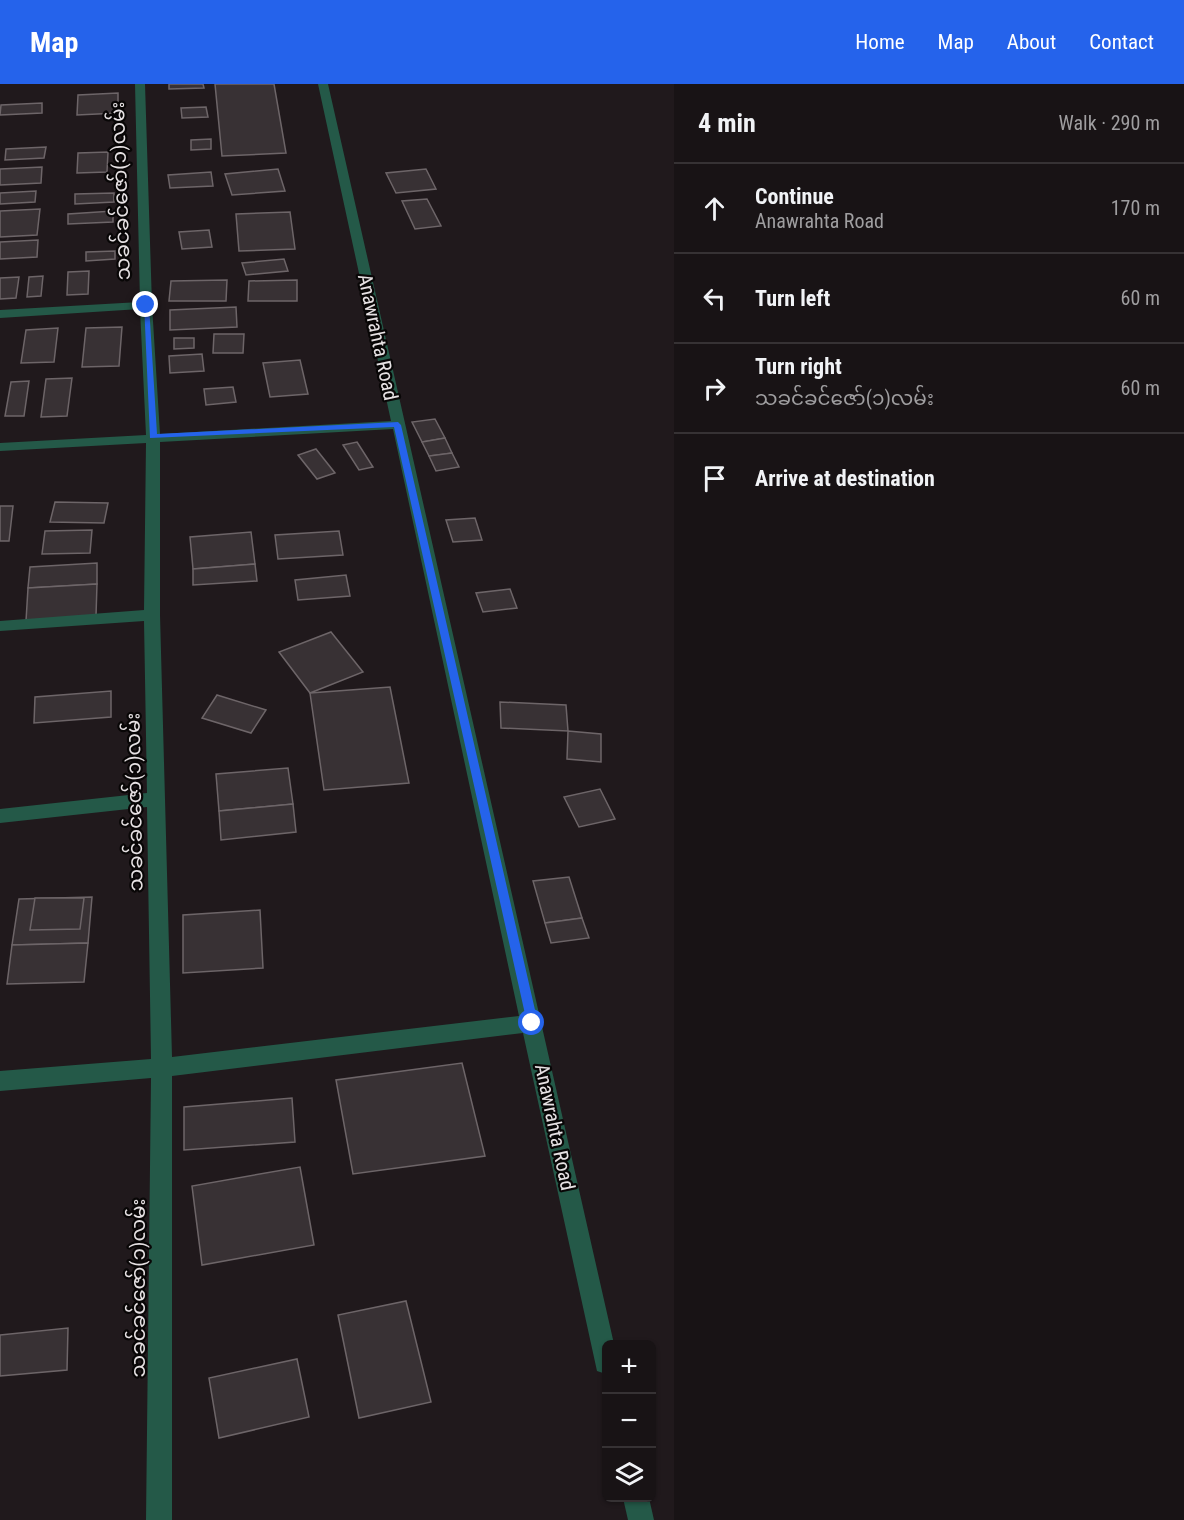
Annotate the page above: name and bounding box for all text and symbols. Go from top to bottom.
text: Map [30,26,78,59]
text: Home [855,30,905,54]
text: Map [938,30,974,54]
text: About [1007,30,1056,54]
text: Contact [1089,30,1154,54]
street label: သခင်ခင်ဇော်(၁)လမ်း [103,101,135,281]
text: 4 min [698,108,756,138]
text: Walk · 290 m [1059,111,1160,135]
text: Continue [755,184,834,209]
icon: ahead [698,192,731,225]
text: 170 m [1111,196,1160,220]
text: Anawrahta Road [755,209,884,233]
street label: Anawrahta Road [353,271,403,403]
icon: left [698,282,731,315]
text: Turn left [755,286,830,311]
text: 60 m [1121,286,1160,310]
route end [132,291,158,317]
text: Turn right [755,354,842,379]
icon: right [698,372,731,405]
text: 60 m [1121,376,1160,400]
text: သခင်ခင်ဇော်(၁)လမ်း [755,386,934,410]
icon: arrive [698,462,731,495]
text: Arrive at destination [755,466,935,491]
street label: သခင်ခင်ဇော်(၁)လမ်း [118,712,148,892]
route start [518,1009,544,1035]
street label: Anawrahta Road [530,1061,580,1193]
street label: သခင်ခင်ဇော်(၁)လမ်း [124,1199,150,1377]
map controls [602,1340,656,1502]
button: + [602,1340,656,1394]
button: − [602,1394,656,1448]
button: layers [602,1448,656,1502]

